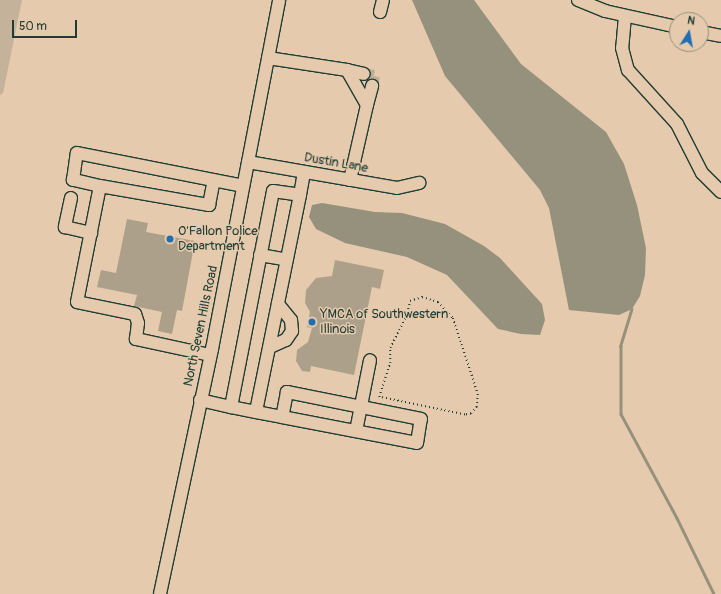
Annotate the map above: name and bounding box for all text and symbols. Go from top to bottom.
scale bar [14,12,79,38]
north arrow [669,12,709,52]
text: N [686,14,696,28]
text: 50 m [19,19,47,34]
street label: Dustin Lane [303,150,369,176]
place label: O'Fallon Police Department [178,224,258,255]
marker: O'Fallon Police Department [165,234,175,244]
street label: North Seven Hills Road [181,264,221,388]
place label: YMCA of Southwestern Illinois [320,307,448,338]
marker: YMCA of Southwestern Illinois [307,317,317,327]

